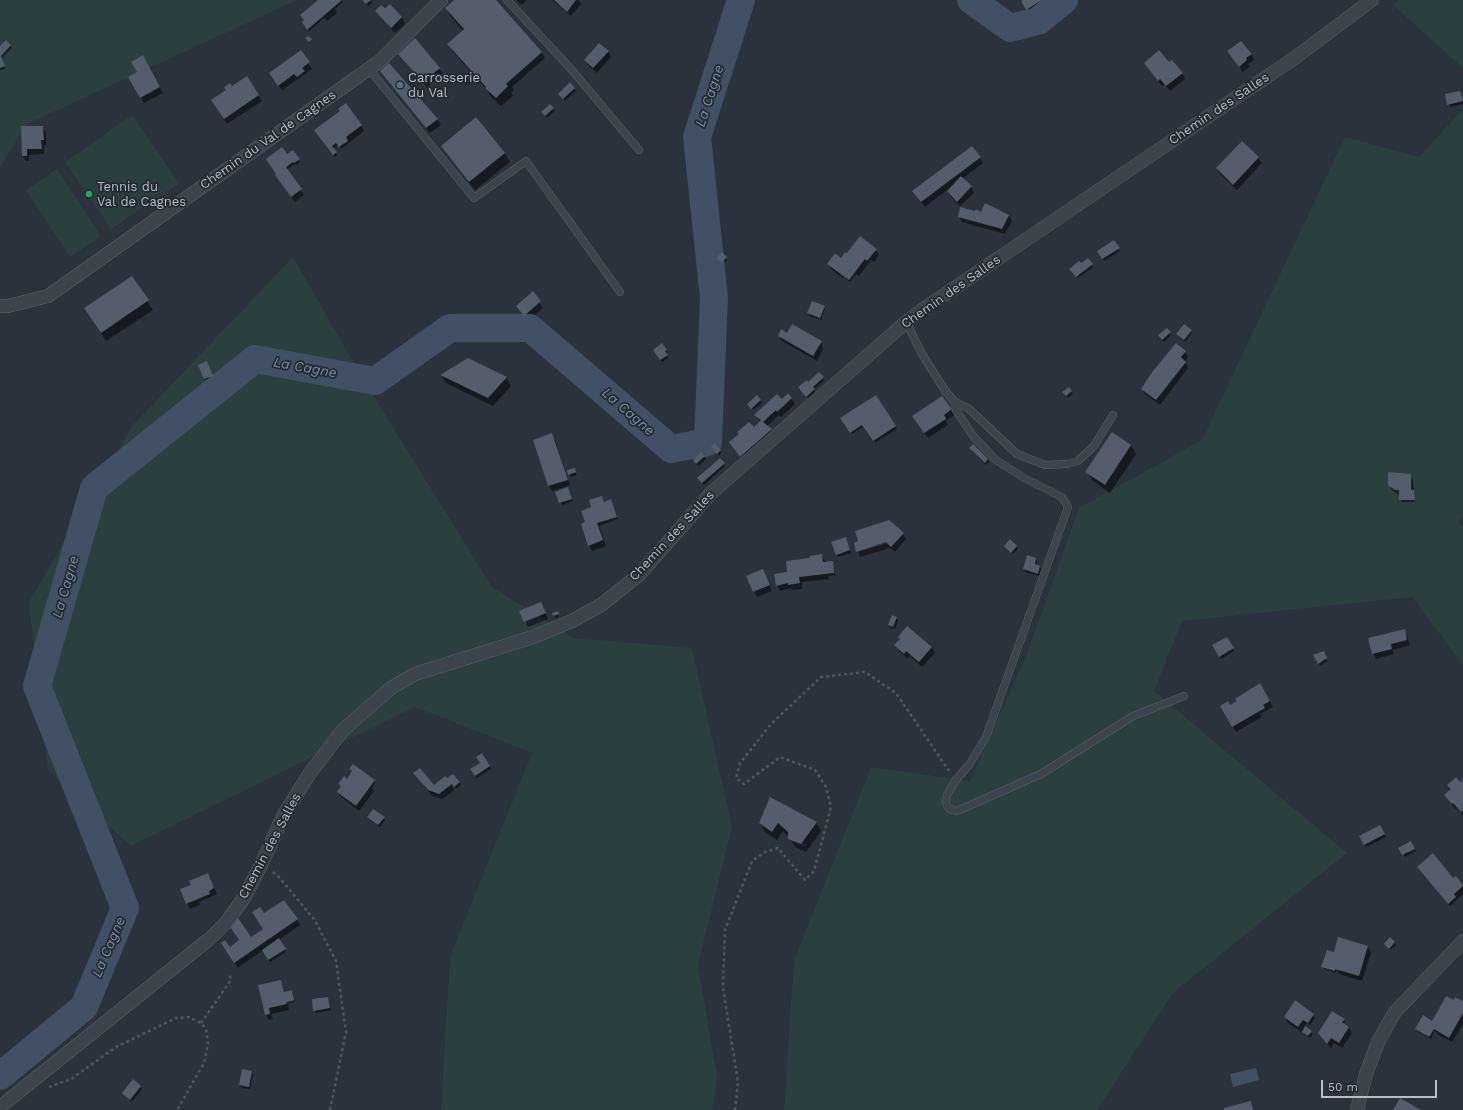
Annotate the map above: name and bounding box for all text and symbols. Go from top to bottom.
water label: La Cagne [692,63,728,129]
place label: Carrosserie du Val [408,70,480,101]
street label: Chemin des Salles [1166,70,1272,148]
marker: Carrosserie du Val [395,80,405,90]
street label: Chemin du Val de Cagnes [197,87,339,193]
place label: Tennis du Val de Cagnes [97,179,186,210]
marker: Tennis du Val de Cagnes [84,189,94,199]
street label: Chemin des Salles [898,252,1004,332]
water label: La Cagne [272,354,338,382]
water label: La Cagne [598,385,658,439]
street label: Chemin des Salles [626,488,718,584]
water label: La Cagne [49,554,83,620]
street label: Chemin des Salles [236,790,304,902]
water label: La Cagne [89,914,129,980]
scale bar [1323,1072,1439,1098]
text: 50 m [1328,1080,1358,1094]

